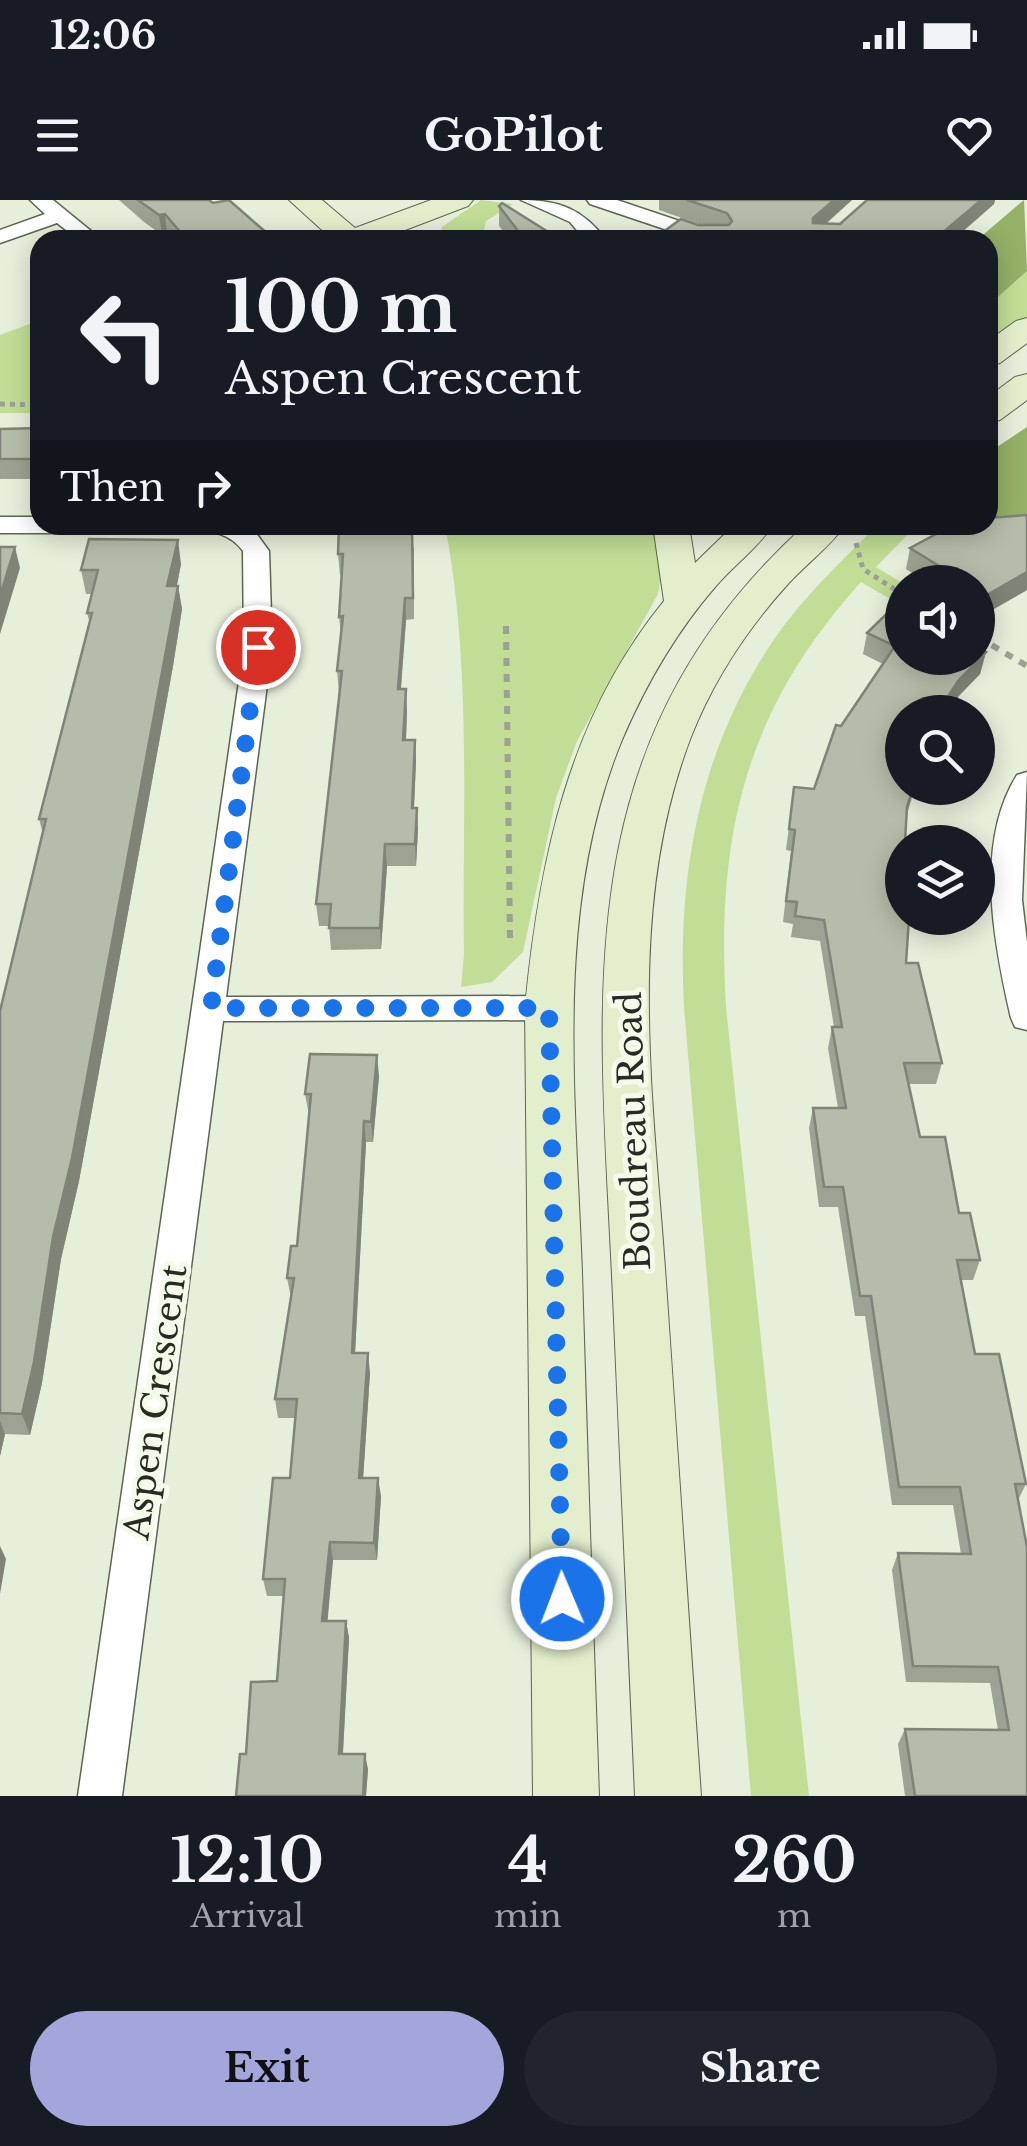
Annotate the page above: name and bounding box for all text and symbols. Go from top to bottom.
text: 12:06 [50,12,156,59]
text: GoPilot [424,107,603,163]
icon: menu [30,108,85,163]
icon: heart [942,108,997,163]
text: 100 m [225,264,457,351]
icon: left [60,270,190,400]
text: Aspen Crescent [225,350,582,406]
icon: right [185,460,240,515]
text: Then [60,464,165,511]
map controls [885,565,995,935]
button: sound [885,565,995,675]
pin [216,605,301,690]
icon: arrive [231,620,286,675]
button: search [885,695,995,805]
button: layers [885,825,995,935]
street label: Boudreau Road [607,991,659,1271]
street label: Aspen Crescent [114,1262,196,1543]
position arrow [510,1547,614,1651]
text: 12:10 [170,1824,324,1898]
text: 4 [508,1824,548,1898]
text: 260 [732,1824,857,1898]
text: Arrival [190,1896,304,1936]
text: min [494,1896,562,1936]
text: m [777,1896,811,1936]
button: Exit [30,2011,504,2126]
button: Share [524,2011,997,2126]

